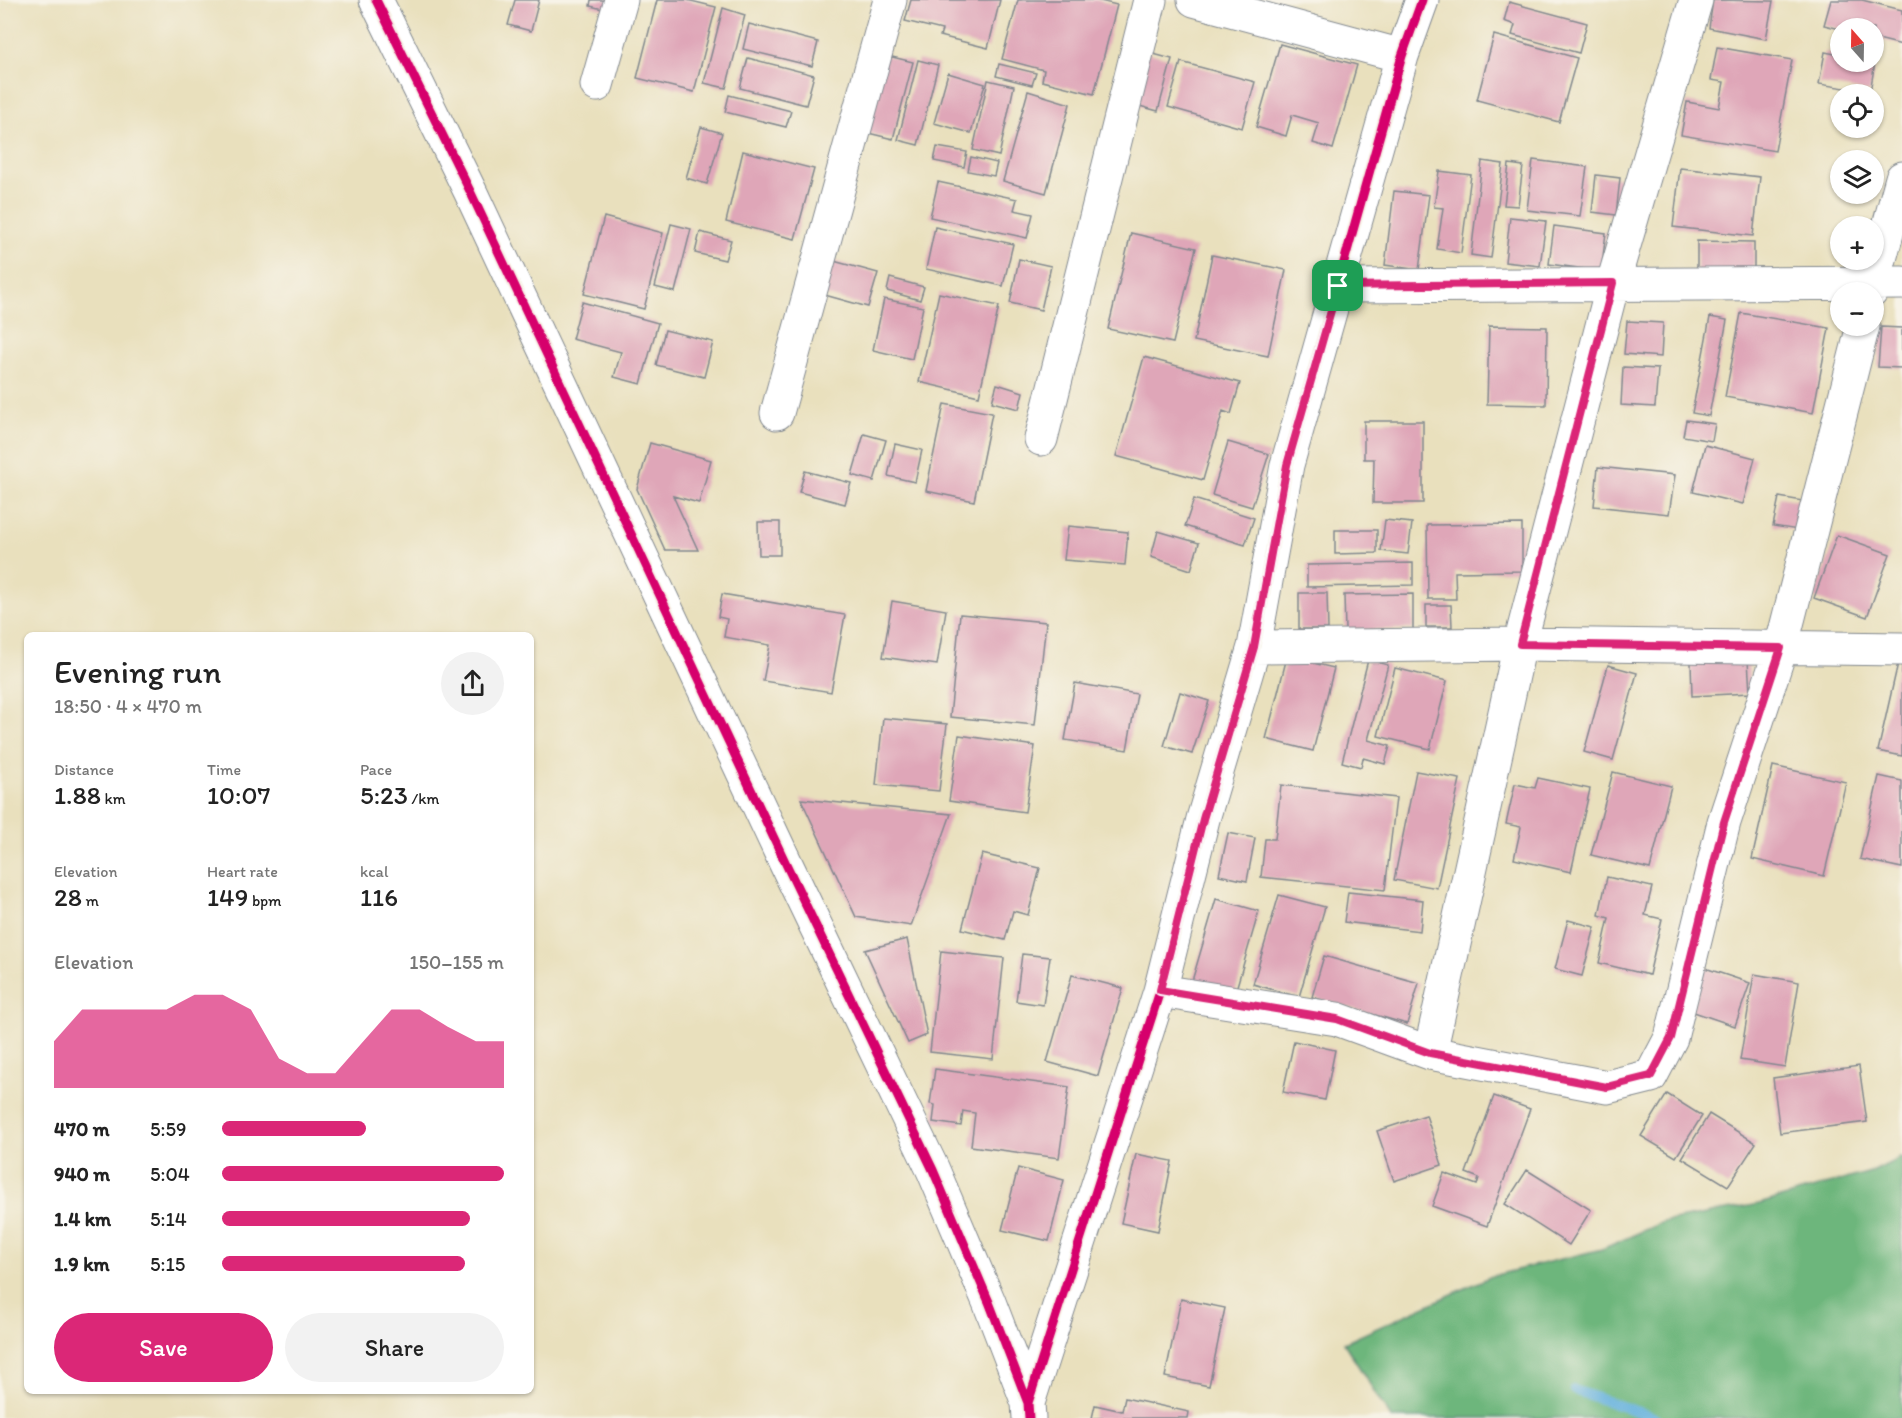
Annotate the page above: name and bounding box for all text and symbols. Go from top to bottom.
north arrow [1830,18,1884,72]
map controls [1830,18,1884,336]
button: locate [1830,84,1884,138]
button: layers [1830,150,1884,204]
button: + [1830,216,1884,270]
pin [1312,260,1363,311]
icon: arrive [1321,269,1354,302]
button: − [1830,282,1884,336]
text: Evening run [54,652,221,691]
button: share [441,652,504,715]
text: 18:50 · 4 × 470 m [54,694,202,718]
text: Distance [54,760,114,779]
text: Time [207,760,241,779]
text: Pace [360,760,392,779]
text: 1.88 [54,779,101,811]
text: 10:07 [207,779,270,811]
text: 5:23 [360,779,408,811]
text: km [101,789,126,808]
text: /km [408,789,439,808]
text: Elevation [54,862,118,881]
text: Heart rate [207,862,278,881]
text: kcal [360,862,388,881]
text: 28 [54,881,82,913]
text: 149 [207,881,248,913]
text: 116 [360,881,398,913]
text: m [82,891,99,910]
text: bpm [248,891,282,910]
text: Elevation [54,950,133,974]
text: 150–155 m [409,950,504,974]
text: 470 m [54,1117,110,1141]
text: 5:59 [150,1117,186,1141]
text: 940 m [54,1162,110,1186]
text: 5:04 [150,1162,190,1186]
text: 1.4 km [54,1207,111,1231]
text: 5:14 [150,1207,187,1231]
text: 1.9 km [54,1252,110,1276]
text: 5:15 [150,1252,185,1276]
button: Save [54,1313,273,1382]
button: Share [285,1313,504,1382]

